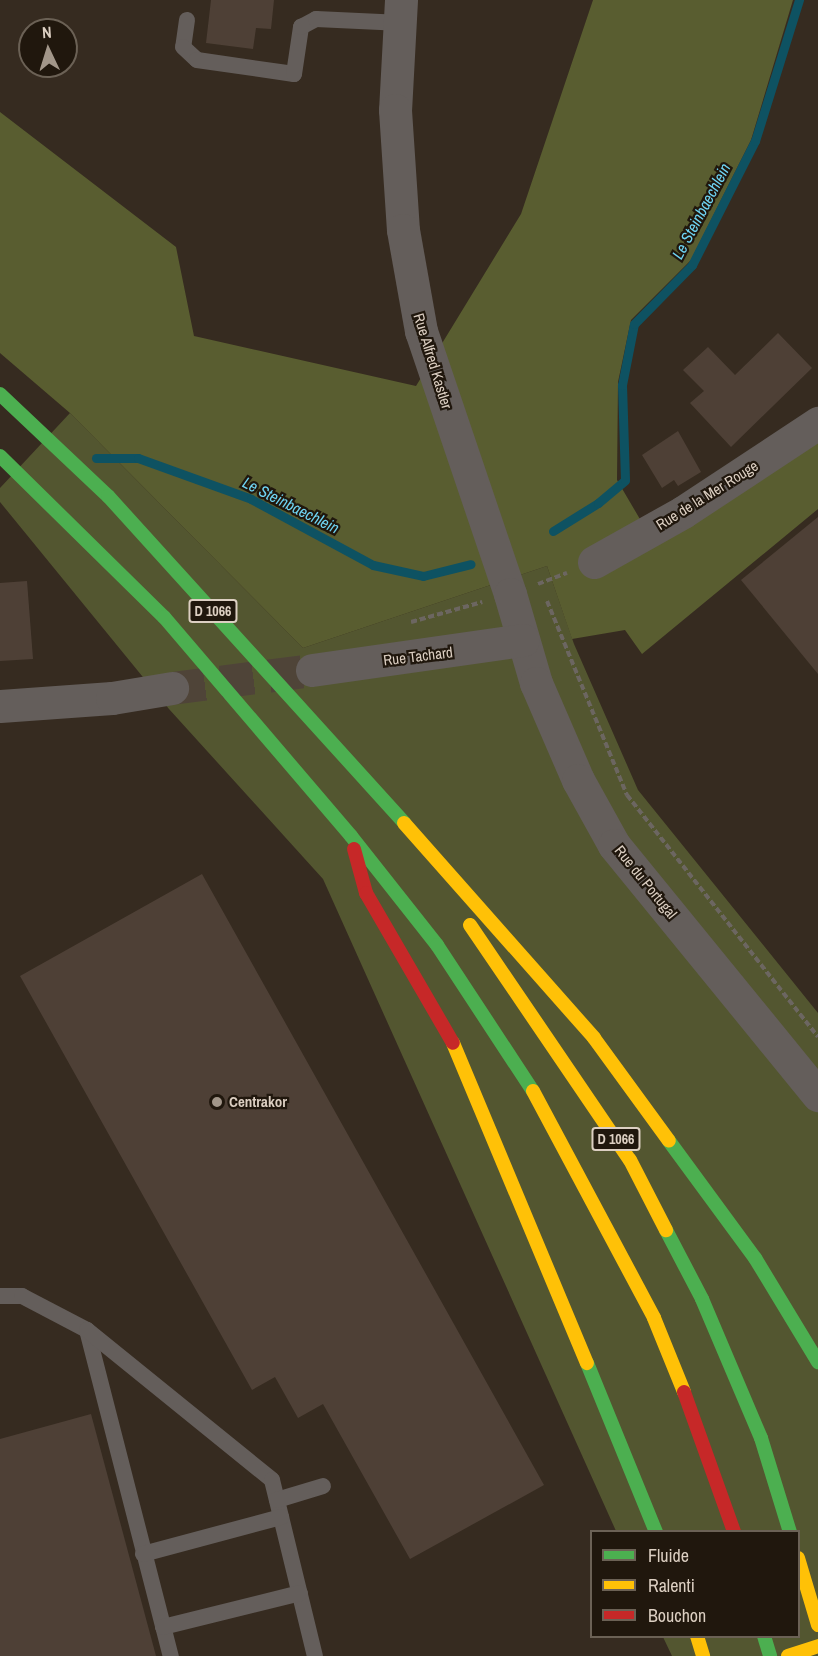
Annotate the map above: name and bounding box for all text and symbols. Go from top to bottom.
north arrow [18,18,78,78]
text: N [41,21,52,43]
water label: Le Steinbaechlein [668,160,734,262]
street label: Rue Alfred Kastler [410,311,456,411]
street label: Rue de la Mer Rouge [653,456,761,534]
water label: Le Steinbaechlein [240,472,342,538]
road number: D 1066 [188,600,238,622]
street label: Rue Tachard [382,643,454,669]
street label: Rue du Portugal [611,842,681,922]
place label: Centrakor [229,1093,287,1111]
marker: Centrakor [210,1095,224,1109]
road number: D 1066 [590,1128,642,1150]
legend [590,1530,800,1638]
text: Fluide [648,1543,689,1568]
text: Ralenti [648,1573,695,1598]
text: Bouchon [648,1603,706,1628]

